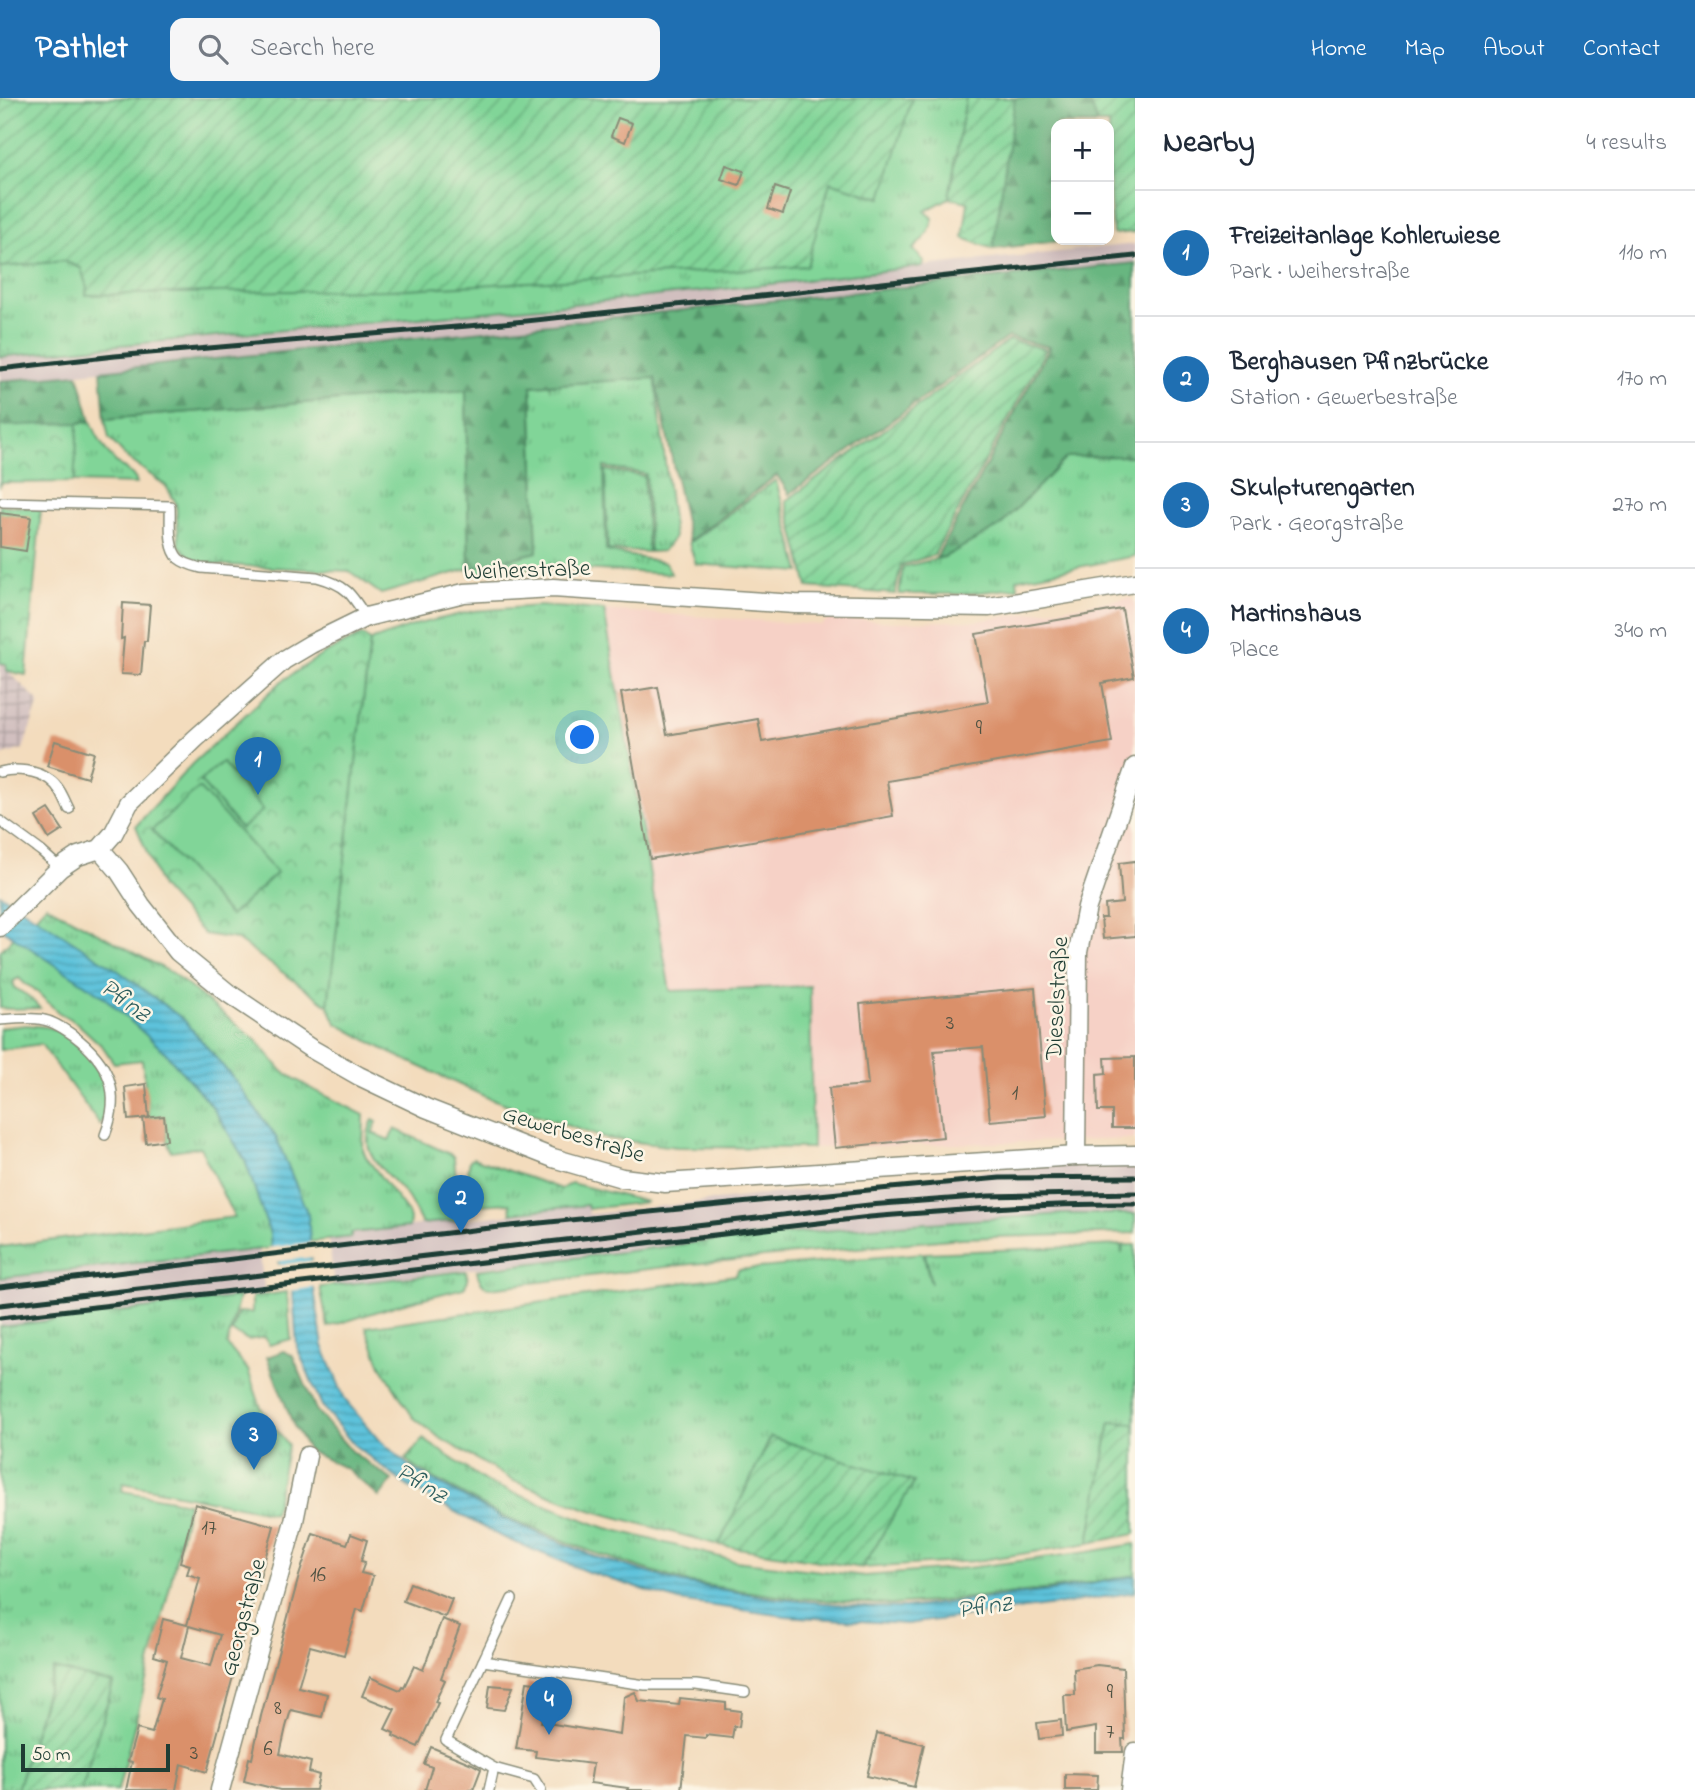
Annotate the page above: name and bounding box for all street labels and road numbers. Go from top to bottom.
street label: Weiherstraße [463,552,592,591]
street label: Dieselstraße [1038,935,1079,1062]
street label: Gewerbestraße [498,1097,649,1174]
street label: Georgstraße [212,1555,277,1680]

